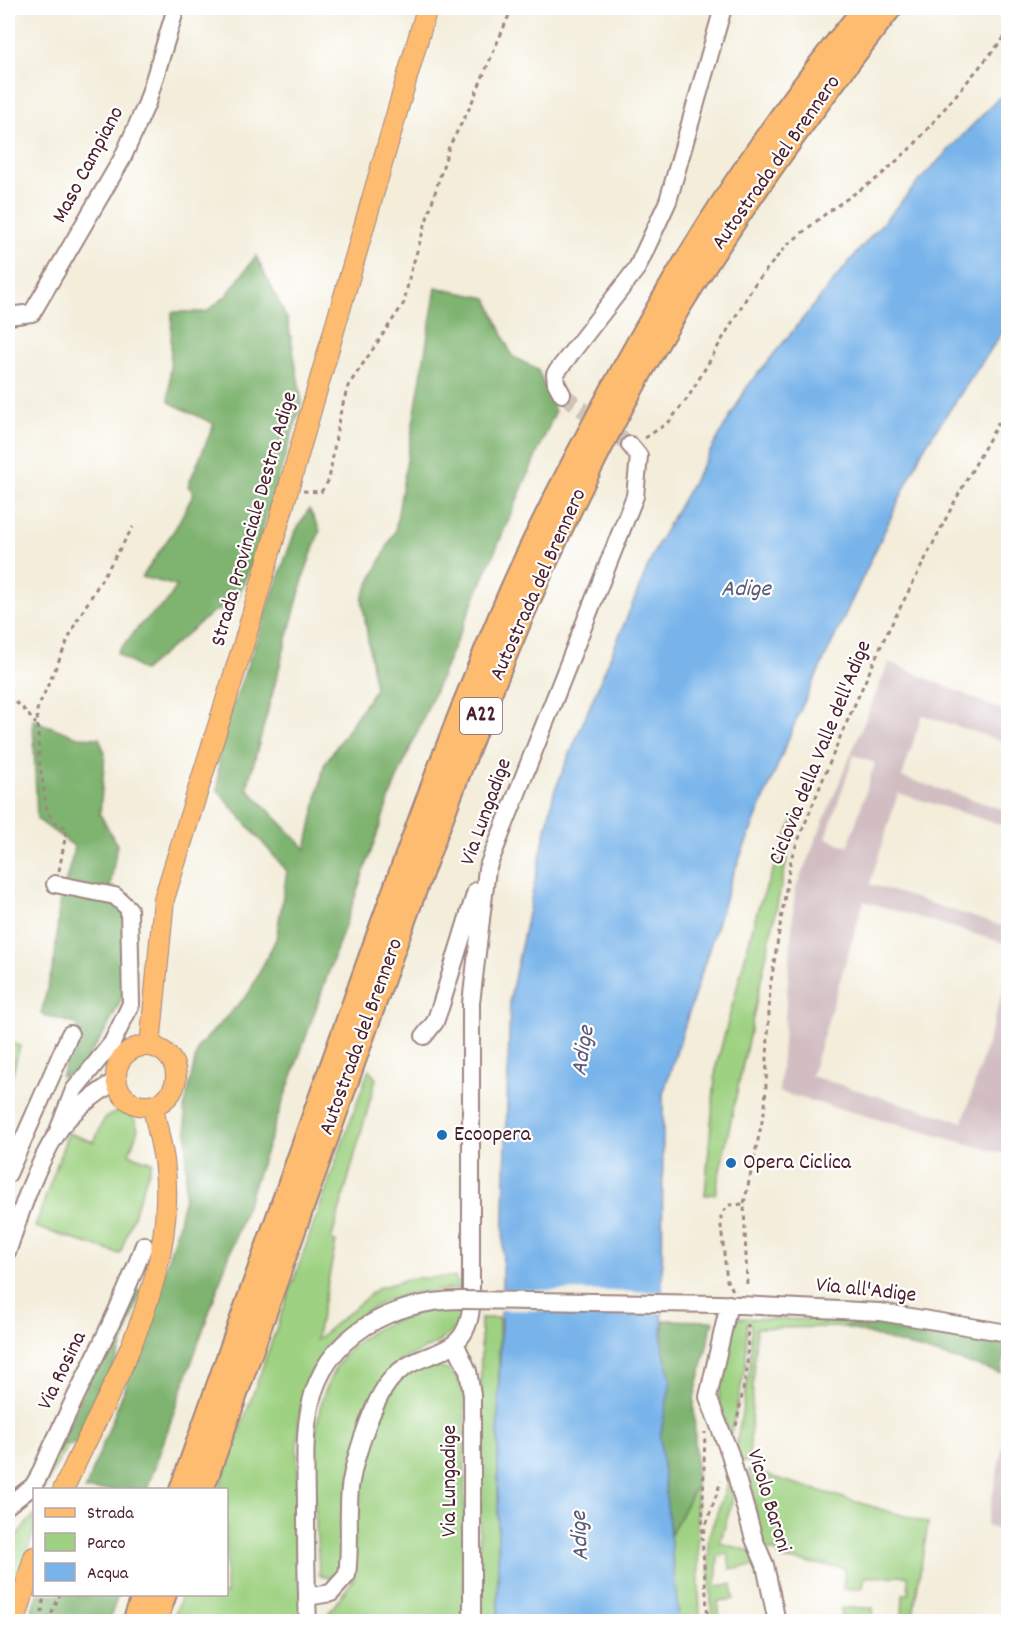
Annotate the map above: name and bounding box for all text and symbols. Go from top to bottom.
street label: Autostrada del Brennero [705,69,849,257]
street label: Maso Campiano [45,101,133,229]
street label: Strada Provinciale Destra Adige [204,388,306,650]
street label: Autostrada del Brennero [483,484,595,686]
water label: Adige [721,573,772,607]
street label: Ciclovia della Valle dell'Adige [762,636,880,870]
road number: A22 [460,698,502,734]
street label: Via Lungadige [453,754,521,870]
street label: Autostrada del Brennero [312,934,412,1140]
water label: Adige [563,1022,605,1078]
place label: Ecoopera [454,1120,531,1151]
marker: Ecoopera [435,1128,449,1142]
place label: Opera Ciclica [743,1148,852,1179]
marker: Opera Ciclica [724,1156,738,1170]
street label: Via all'Adige [814,1270,918,1312]
street label: Via Rosina [31,1326,96,1416]
street label: Via Lungadige [435,1425,466,1537]
street label: Vicolo Baroni [738,1446,798,1556]
legend [33,1488,228,1596]
text: Strada [87,1502,134,1527]
water label: Adige [563,1509,599,1562]
text: Parco [87,1532,126,1557]
text: Acqua [87,1562,129,1587]

